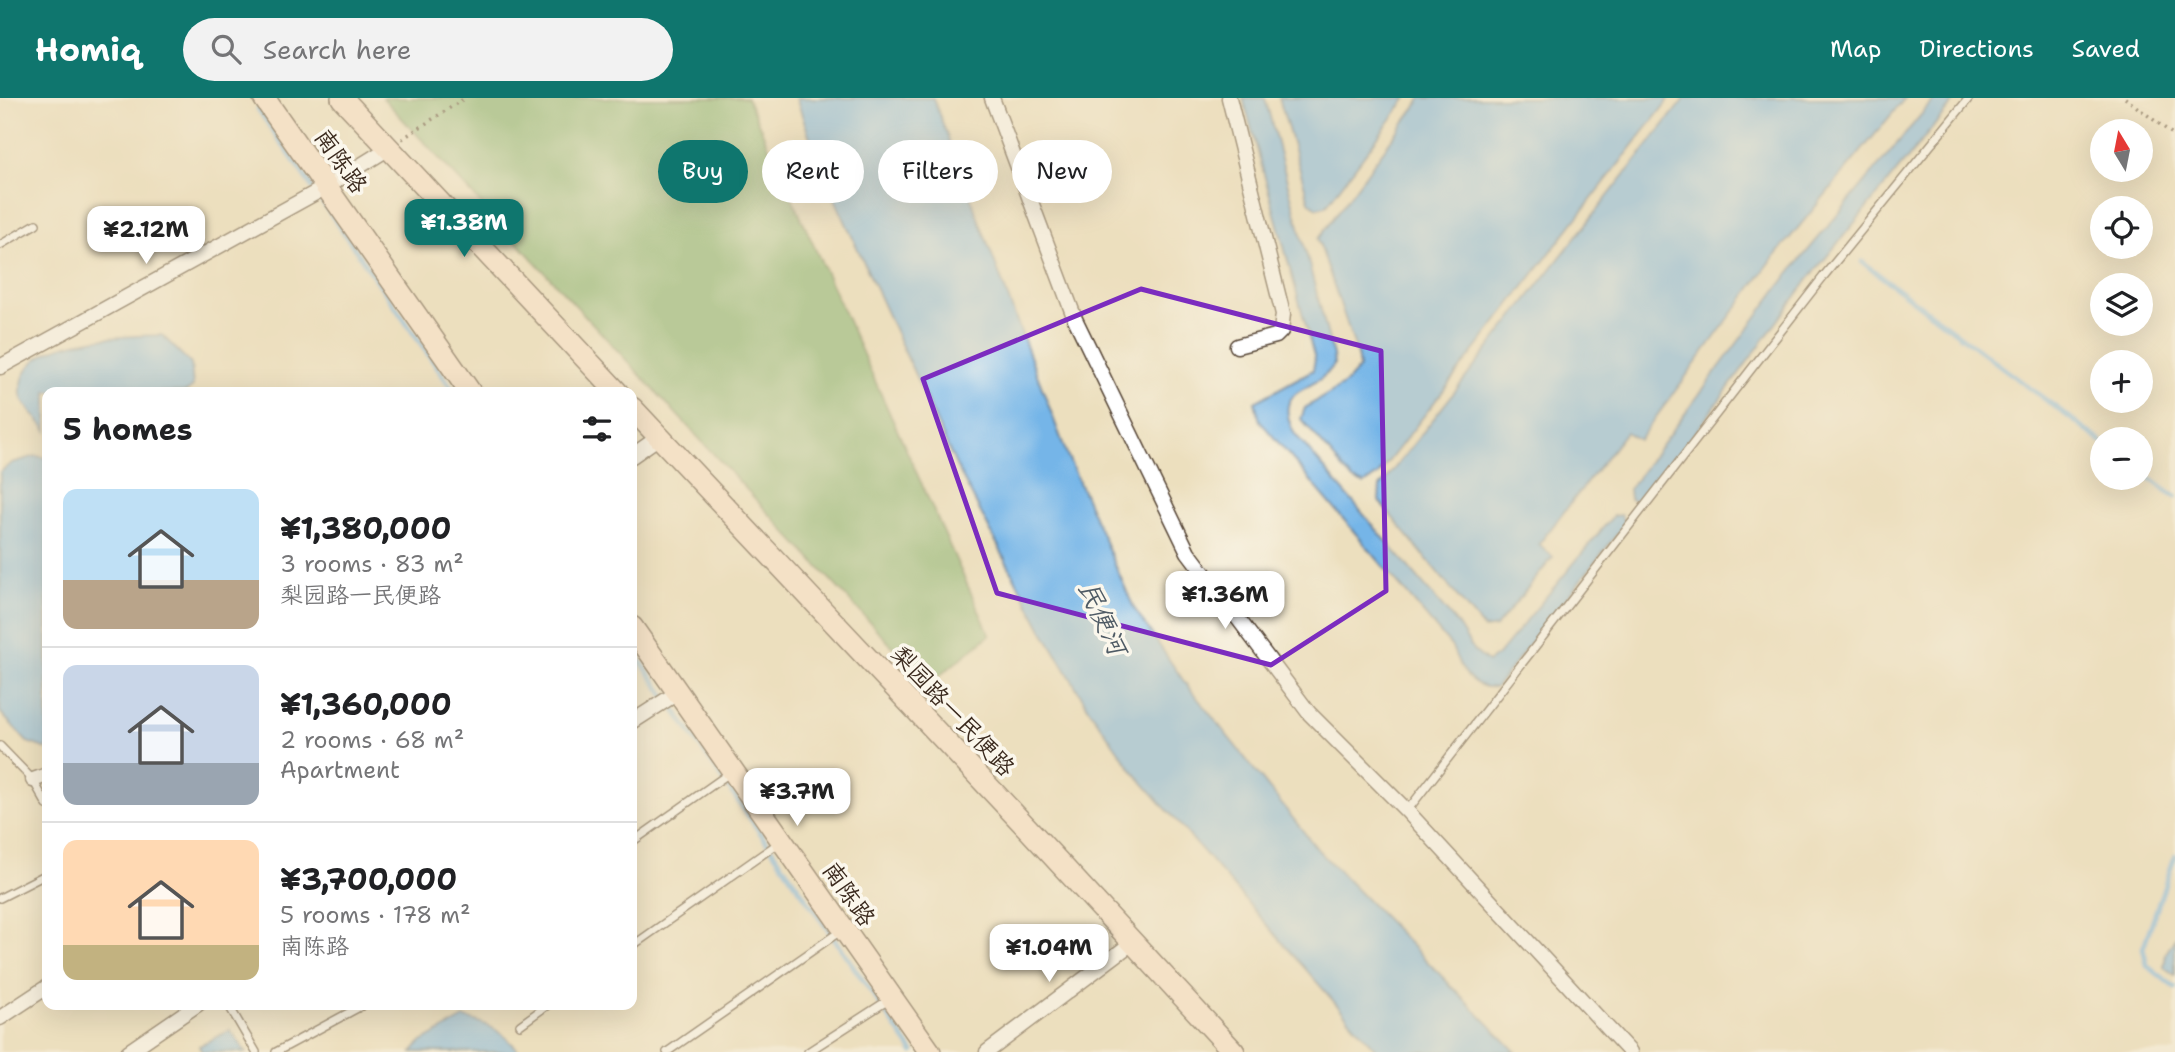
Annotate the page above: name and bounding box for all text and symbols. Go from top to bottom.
search box [183,18,673,81]
text: Homiq [35,27,141,72]
icon: search [207,30,245,68]
text: Search here [263,32,411,67]
text: Map [1830,33,1881,65]
text: Directions [1919,33,2034,65]
text: Saved [2072,33,2140,65]
north arrow [2090,119,2152,182]
map controls [2090,119,2153,490]
street label: 南陈路 [307,122,375,200]
chip: Buy [658,140,748,203]
chip: Rent [762,140,864,203]
chip: Filters [878,140,998,203]
chip: New [1012,140,1112,203]
button: locate [2090,196,2153,259]
pin: ¥1.38M [407,200,521,259]
pin: ¥2.12M [89,206,203,266]
text: ¥1.38M [420,207,508,237]
text: ¥2.12M [103,214,189,244]
button: layers [2090,273,2153,336]
button: + [2090,350,2153,413]
text: 5 homes [63,409,193,450]
icon: filters [578,410,616,448]
button: − [2090,427,2153,490]
text: ¥1,380,000 [280,508,452,549]
icon: home [119,517,203,601]
text: 3 rooms · 83 m² [280,549,464,579]
pin: ¥1.36M [1168,572,1282,631]
water label: 民便河 [1071,575,1137,664]
text: ¥1.36M [1181,579,1269,609]
text: 梨园路一民便路 [280,580,441,610]
street label: 梨园路一民便路 [884,639,1022,783]
text: ¥1,360,000 [280,684,452,725]
icon: home [119,693,203,777]
text: 2 rooms · 68 m² [280,725,464,755]
text: Apartment [280,755,400,785]
pin: ¥3.7M [748,768,846,828]
text: ¥3.7M [759,776,835,806]
street label: 南陈路 [815,855,883,933]
text: ¥3,700,000 [280,859,457,900]
icon: home [119,868,203,952]
text: 5 rooms · 178 m² [280,900,471,930]
pin: ¥1.04M [992,924,1106,984]
text: 南陈路 [280,931,349,961]
text: ¥1.04M [1006,932,1092,962]

